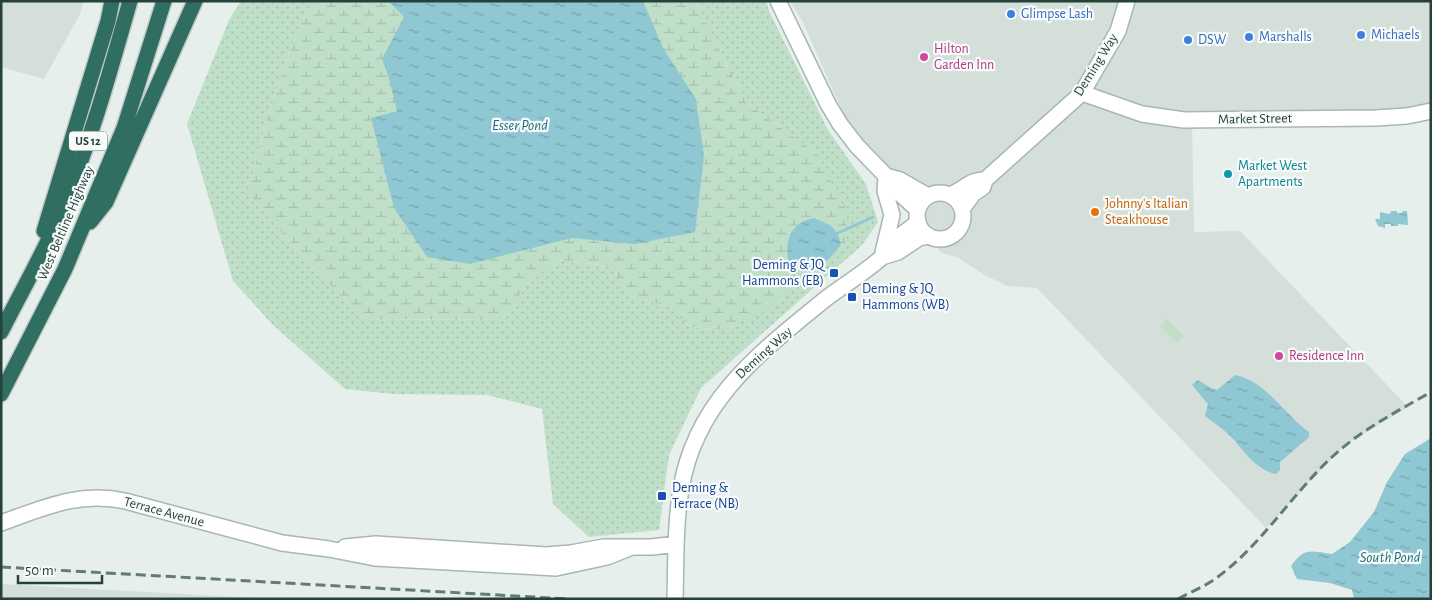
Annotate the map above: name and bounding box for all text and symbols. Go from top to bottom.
place label: Glimpse Lash [1021,7,1093,21]
marker: Glimpse Lash [1005,8,1017,20]
place label: Michaels [1371,28,1420,42]
marker: Michaels [1355,29,1367,41]
place label: Marshalls [1259,30,1312,44]
street label: Deming Way [1071,31,1121,99]
marker: Marshalls [1243,31,1255,43]
place label: DSW [1198,33,1227,47]
marker: DSW [1182,34,1194,46]
place label: Hilton Garden Inn [934,42,994,72]
marker: Hilton Garden Inn [918,51,930,63]
street label: Market Street [1218,111,1293,127]
water label: Esser Pond [492,118,548,133]
road number: US 12 [69,132,107,150]
place label: Market West Apartments [1238,159,1308,189]
street label: West Beltline Highway [35,164,97,282]
marker: Market West Apartments [1222,168,1234,180]
place label: Johnny's Italian Steakhouse [1105,197,1188,227]
marker: Johnny's Italian Steakhouse [1089,206,1101,218]
place label: Deming & JQ Hammons (EB) [742,258,826,288]
marker: Deming & JQ Hammons (EB) [828,267,840,279]
place label: Deming & JQ Hammons (WB) [862,282,950,312]
marker: Deming & JQ Hammons (WB) [846,291,858,303]
street label: Deming Way [733,324,795,382]
place label: Residence Inn [1289,349,1364,363]
marker: Residence Inn [1273,350,1285,362]
place label: Deming & Terrace (NB) [672,481,739,511]
marker: Deming & Terrace (NB) [656,490,668,502]
street label: Terrace Avenue [122,495,206,529]
water label: South Pond [1360,550,1421,565]
scale bar [18,552,101,584]
text: 50 m [25,563,54,578]

